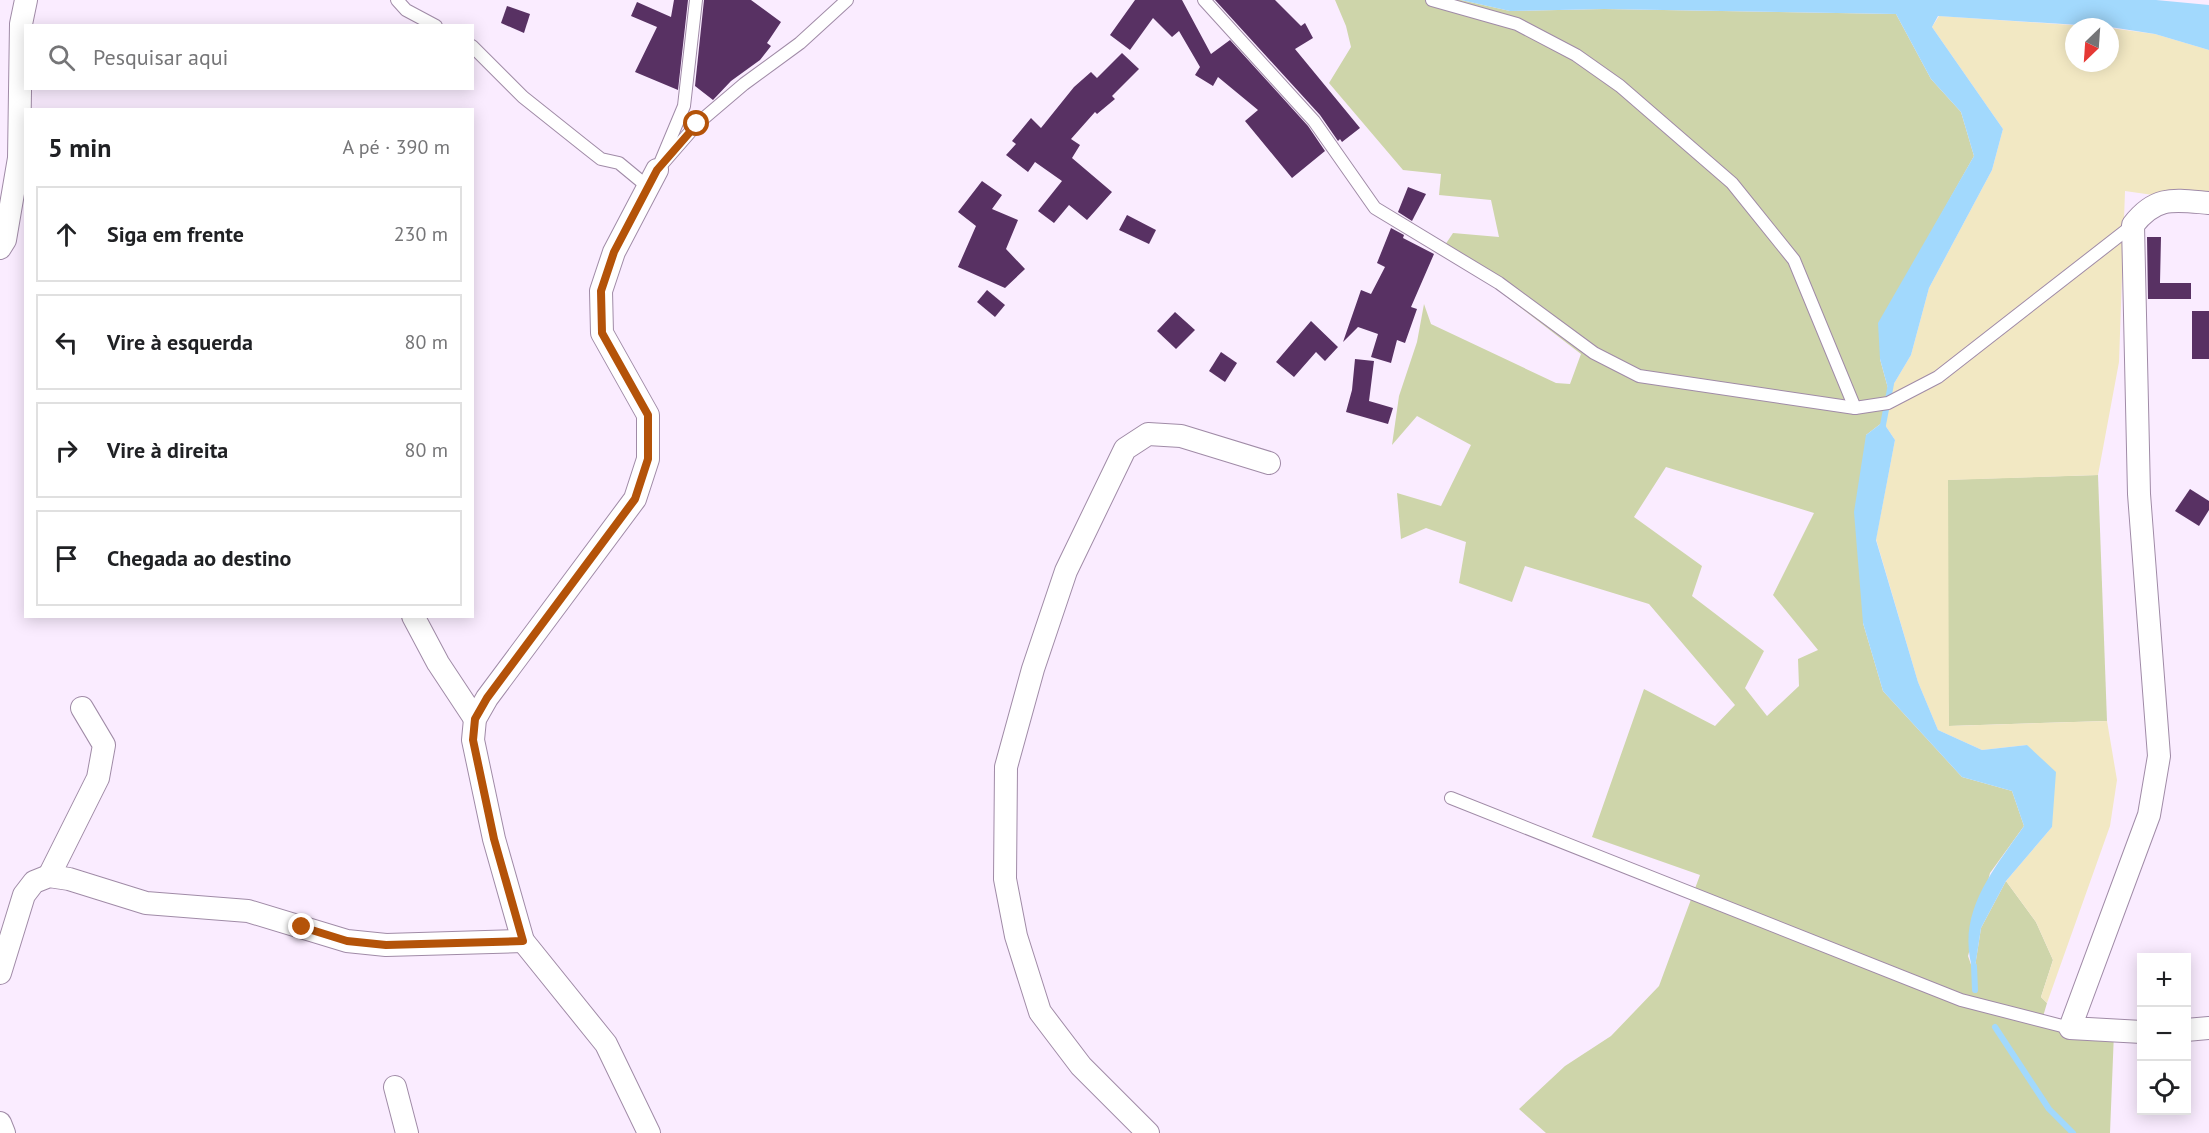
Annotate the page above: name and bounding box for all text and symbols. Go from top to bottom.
north arrow [2065,18,2119,72]
search box [24,24,474,90]
icon: search [45,41,78,74]
text: Pesquisar aqui [93,43,229,71]
route start [683,110,709,136]
text: 5 min [48,131,111,164]
text: A pé · 390 m [343,134,450,160]
icon: ahead [50,218,83,251]
text: Siga em frente [107,220,244,248]
text: 230 m [394,221,448,247]
icon: left [50,326,83,359]
text: Vire à esquerda [107,328,253,356]
text: 80 m [405,329,448,355]
icon: right [50,434,83,467]
text: Vire à direita [107,436,228,464]
text: 80 m [405,437,448,463]
icon: arrive [50,542,83,575]
text: Chegada ao destino [107,544,291,572]
route end [288,913,314,939]
map controls [2137,953,2191,1115]
button: + [2137,953,2191,1007]
button: − [2137,1007,2191,1061]
button: locate [2137,1061,2191,1115]

